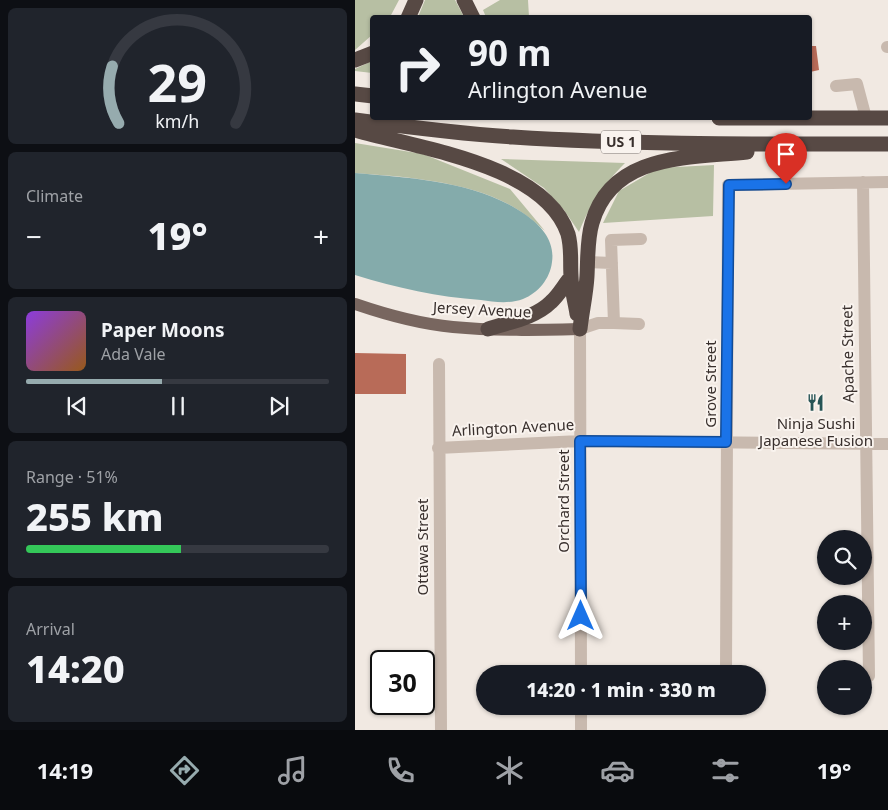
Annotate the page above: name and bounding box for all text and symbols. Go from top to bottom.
text: 90 m [468,29,551,76]
icon: right [385,35,450,100]
text: 29 [148,46,207,117]
text: Arlington Avenue [468,74,647,104]
text: km/h [156,109,199,133]
road number: US 1 [601,130,641,154]
pin [765,133,807,184]
icon: arrive [772,140,800,168]
text: Climate [26,185,83,207]
text: 19° [147,209,208,261]
text: − [26,217,42,255]
text: + [313,217,329,255]
street label: Jersey Avenue [430,296,532,322]
street label: Apache Street [836,304,858,403]
text: Paper Moons [101,317,225,343]
street label: Grove Street [700,340,720,428]
text: Ada Vale [101,343,166,365]
icon: previous [63,392,91,420]
icon: pause [164,392,192,420]
icon: next [265,392,293,420]
restaurant icon: Ninja Sushi Japanese Fusion [806,393,826,413]
place label: Ninja Sushi Japanese Fusion [757,413,873,450]
street label: Arlington Avenue [451,414,575,440]
street label: Orchard Street [553,449,573,553]
text: Range · 51% [26,466,118,488]
text: 255 km [26,490,164,542]
street label: Ottawa Street [412,498,432,595]
map controls [817,530,872,715]
button: search [817,530,872,585]
position arrow [554,589,606,641]
button: + [817,595,872,650]
text: Arrival [26,618,75,640]
text: 14:20 [26,642,125,694]
speed limit sign: 30 [370,650,435,715]
button: − [817,660,872,715]
text: 14:20 · 1 min · 330 m [526,677,716,703]
icon: directions [167,753,202,788]
icon: music [275,753,310,788]
icon: phone [383,753,418,788]
icon: climate [492,753,527,788]
icon: car [600,753,635,788]
icon: filters [708,753,743,788]
text: 14:19 [37,755,93,785]
text: 19° [817,755,851,785]

